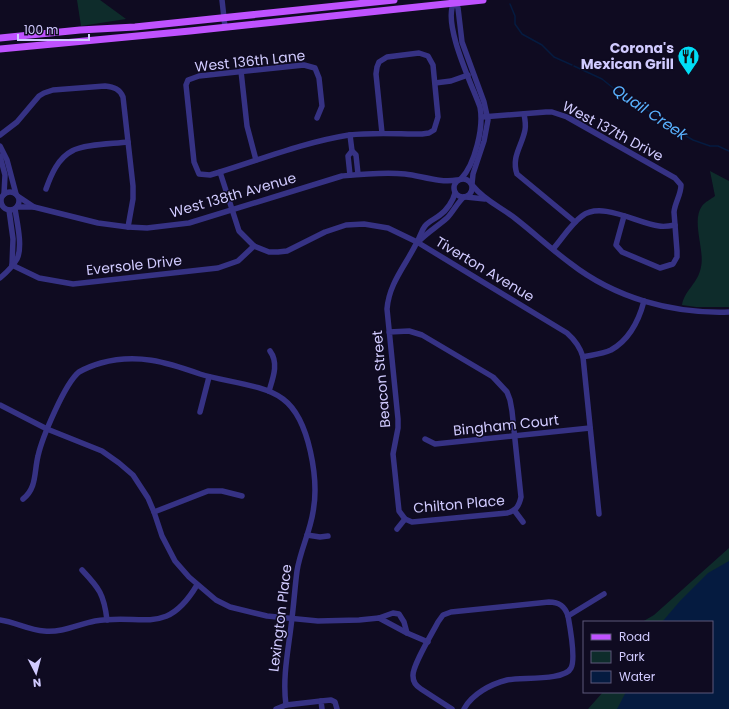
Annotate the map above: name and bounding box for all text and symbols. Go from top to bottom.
scale bar [18,16,89,42]
text: 100 m [24,21,58,38]
place label: Corona's Mexican Grill [581,38,674,74]
restaurant icon: Corona's Mexican Grill [676,43,702,76]
street label: West 136th Lane [194,45,307,77]
water label: Quail Creek [608,79,693,146]
street label: West 137th Drive [559,96,667,166]
street label: West 138th Avenue [168,167,299,223]
street label: Tiverton Avenue [432,232,538,307]
street label: Eversole Drive [85,250,183,280]
street label: Beacon Street [367,329,395,429]
street label: Bingham Court [452,410,560,440]
street label: Chilton Place [412,490,506,518]
street label: Lexington Place [263,563,297,673]
legend [583,621,713,693]
text: Road [619,628,650,645]
text: Park [619,648,646,665]
north arrow [16,653,56,693]
text: Water [619,668,656,685]
text: N [32,675,42,691]

